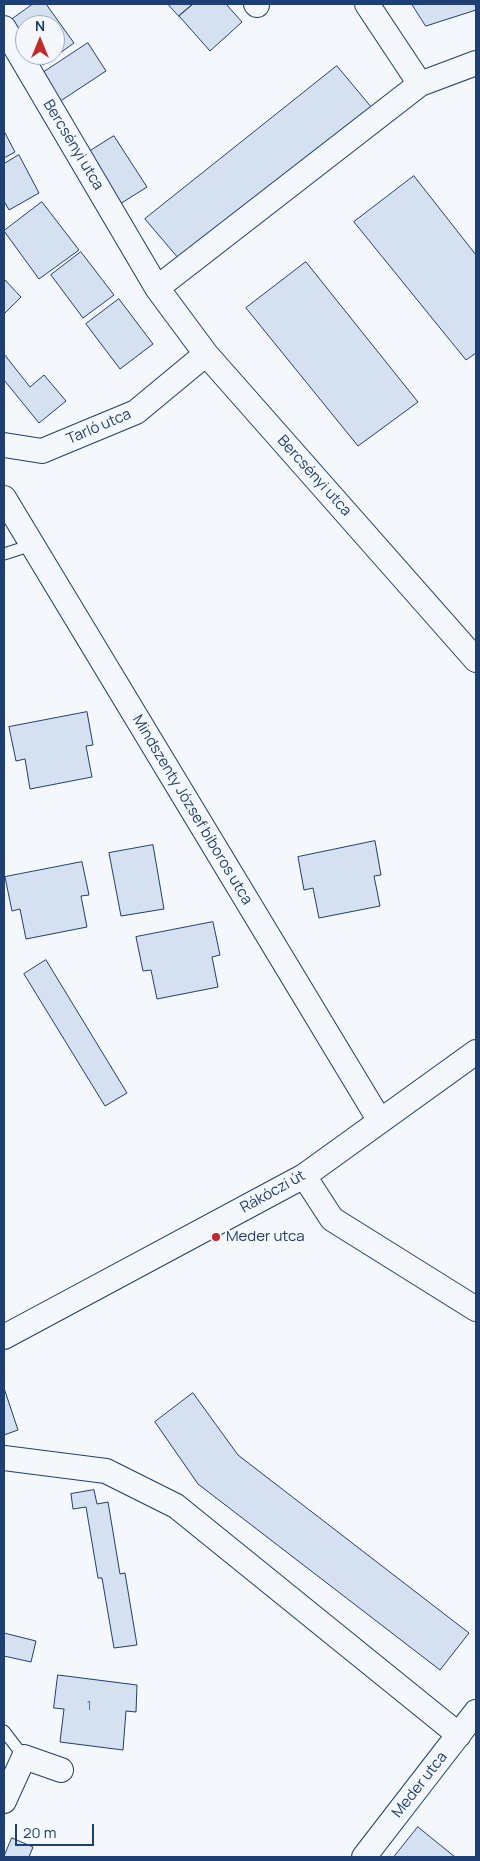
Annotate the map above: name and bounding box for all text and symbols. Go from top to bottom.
north arrow [15,15,65,65]
text: N [35,16,45,35]
street label: Bercsényi utca [39,97,107,193]
street label: Tarló utca [64,405,134,449]
street label: Bercsényi utca [273,432,355,520]
street label: Mindszenty József bíboros utca [128,712,256,908]
street label: Rákóczi út [237,1167,309,1217]
place label: Meder utca [226,1228,305,1246]
marker: Meder utca [210,1231,222,1243]
house number: 1 [87,1700,91,1714]
street label: Meder utca [389,1748,451,1822]
scale bar [18,1814,96,1846]
text: 20 m [23,1822,56,1843]

